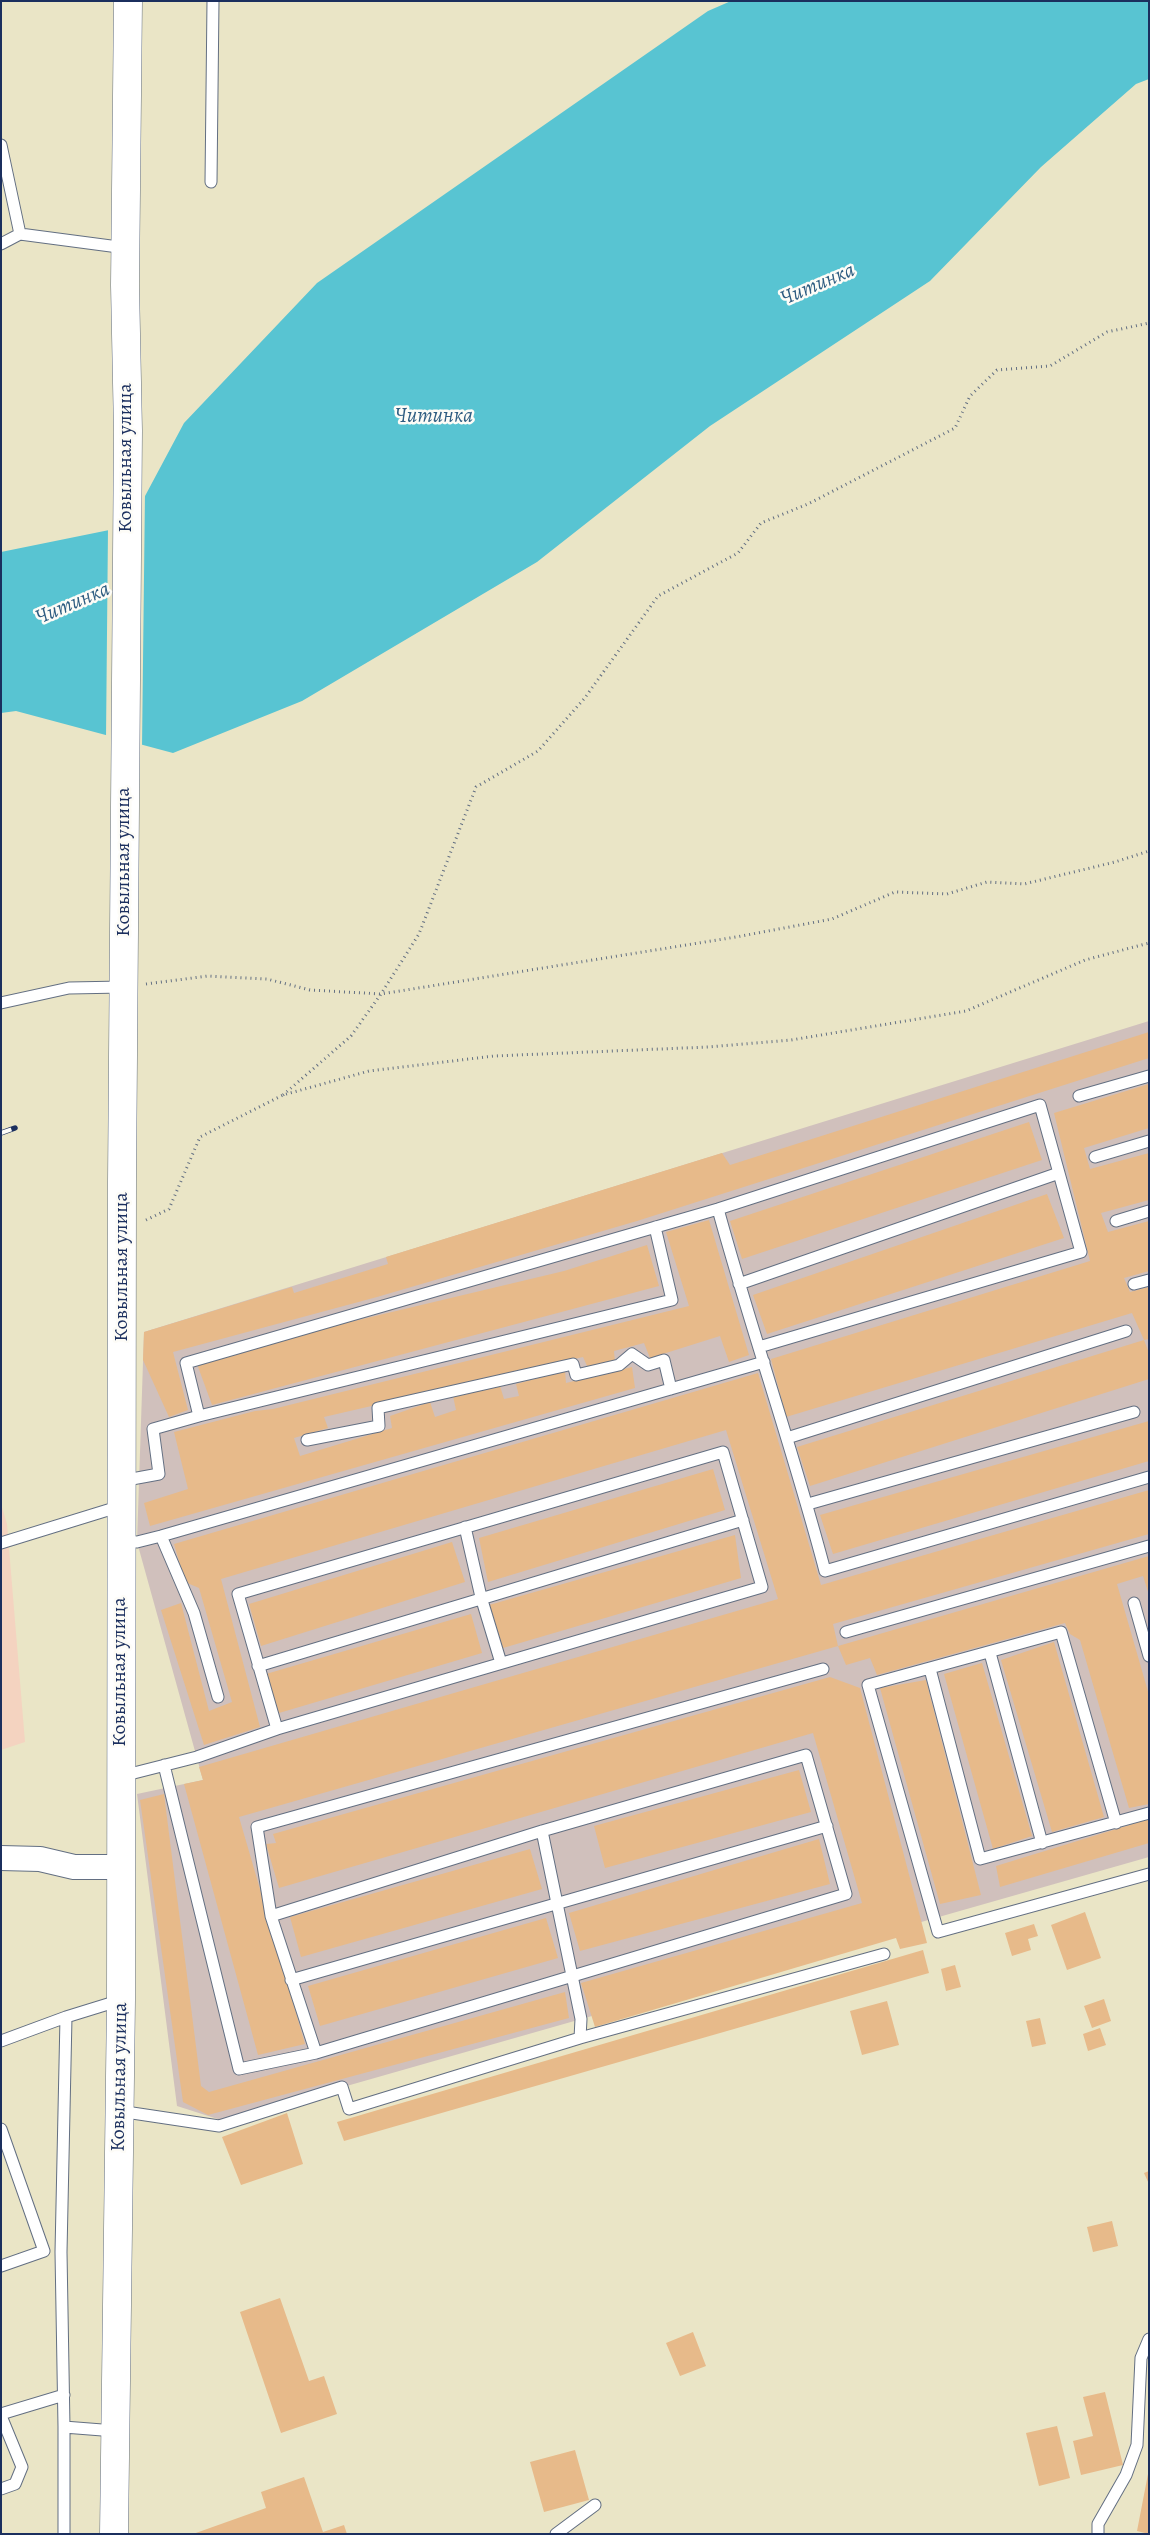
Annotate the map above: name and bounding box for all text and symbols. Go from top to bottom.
water label: Читинка [777,258,859,312]
street label: Ковыльная улица [114,383,138,533]
water label: Читинка [395,404,473,430]
water label: Читинка [32,577,114,631]
street label: Ковыльная улица [112,787,136,937]
street label: Ковыльная улица [110,1192,134,1342]
street label: Ковыльная улица [108,1597,132,1747]
street label: Ковыльная улица [107,2002,133,2152]

